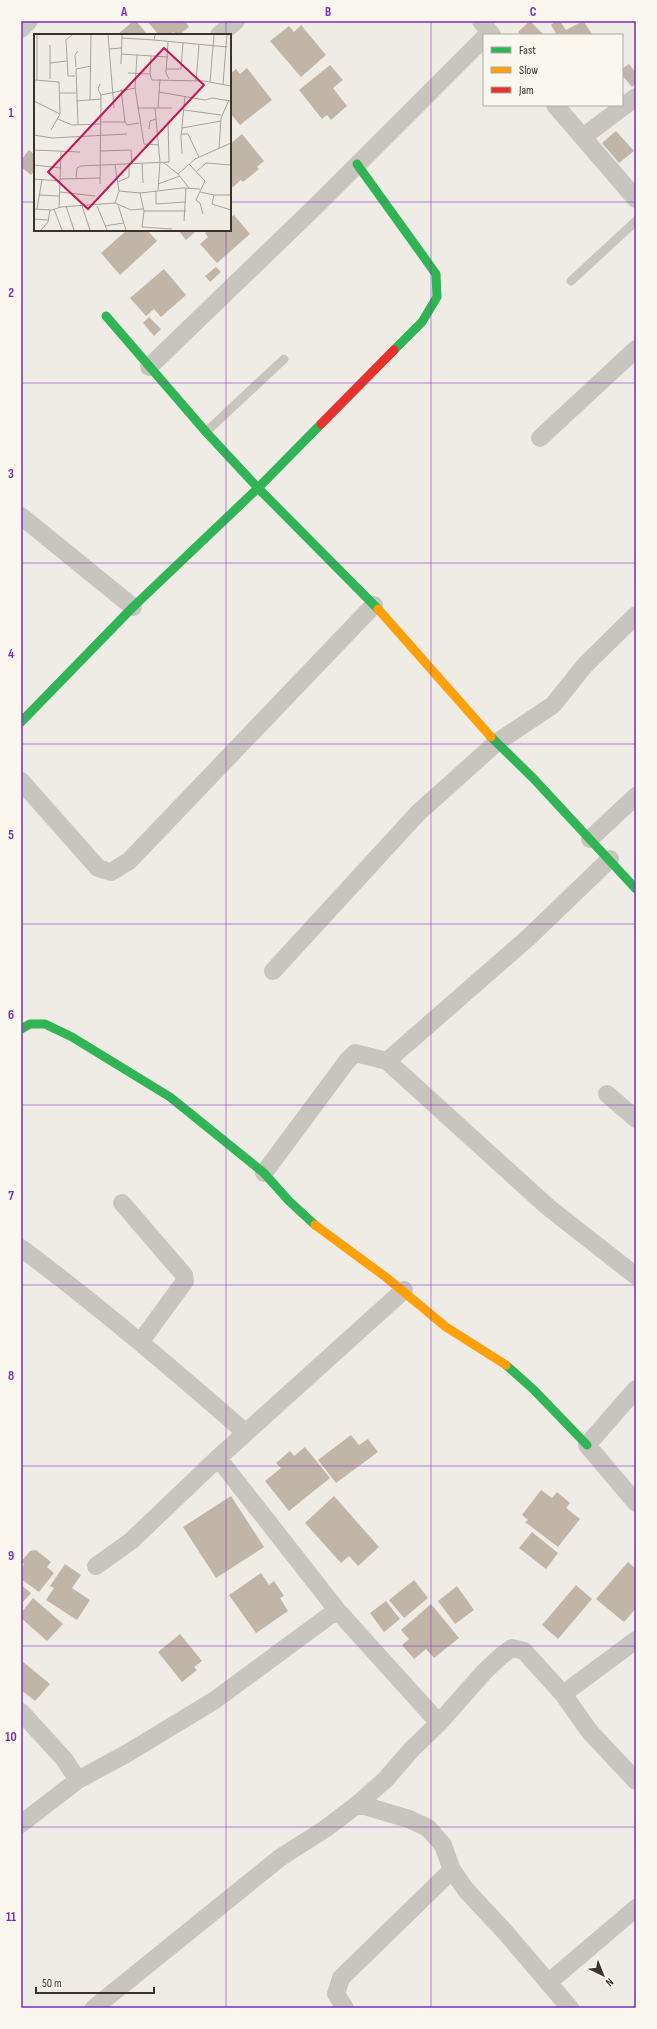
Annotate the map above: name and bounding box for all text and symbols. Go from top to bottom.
text: A [120,4,128,20]
text: B [325,4,331,20]
text: C [530,4,537,20]
inset map [34,34,231,231]
legend [483,34,623,106]
text: Fast [519,43,536,58]
text: Slow [519,63,538,78]
text: Jam [518,83,534,98]
text: 1 [8,105,14,121]
text: 2 [8,285,14,301]
text: 3 [8,466,14,482]
text: 4 [8,646,14,662]
text: 5 [8,827,14,843]
text: 6 [8,1007,14,1023]
text: 7 [8,1188,14,1204]
text: 8 [8,1368,14,1384]
text: 9 [8,1548,14,1564]
text: 10 [5,1729,17,1745]
text: 11 [6,1909,16,1925]
north arrow [583,1955,623,1995]
scale bar [36,1969,154,1995]
text: N [603,1975,616,1989]
text: 50 m [42,1976,62,1991]

